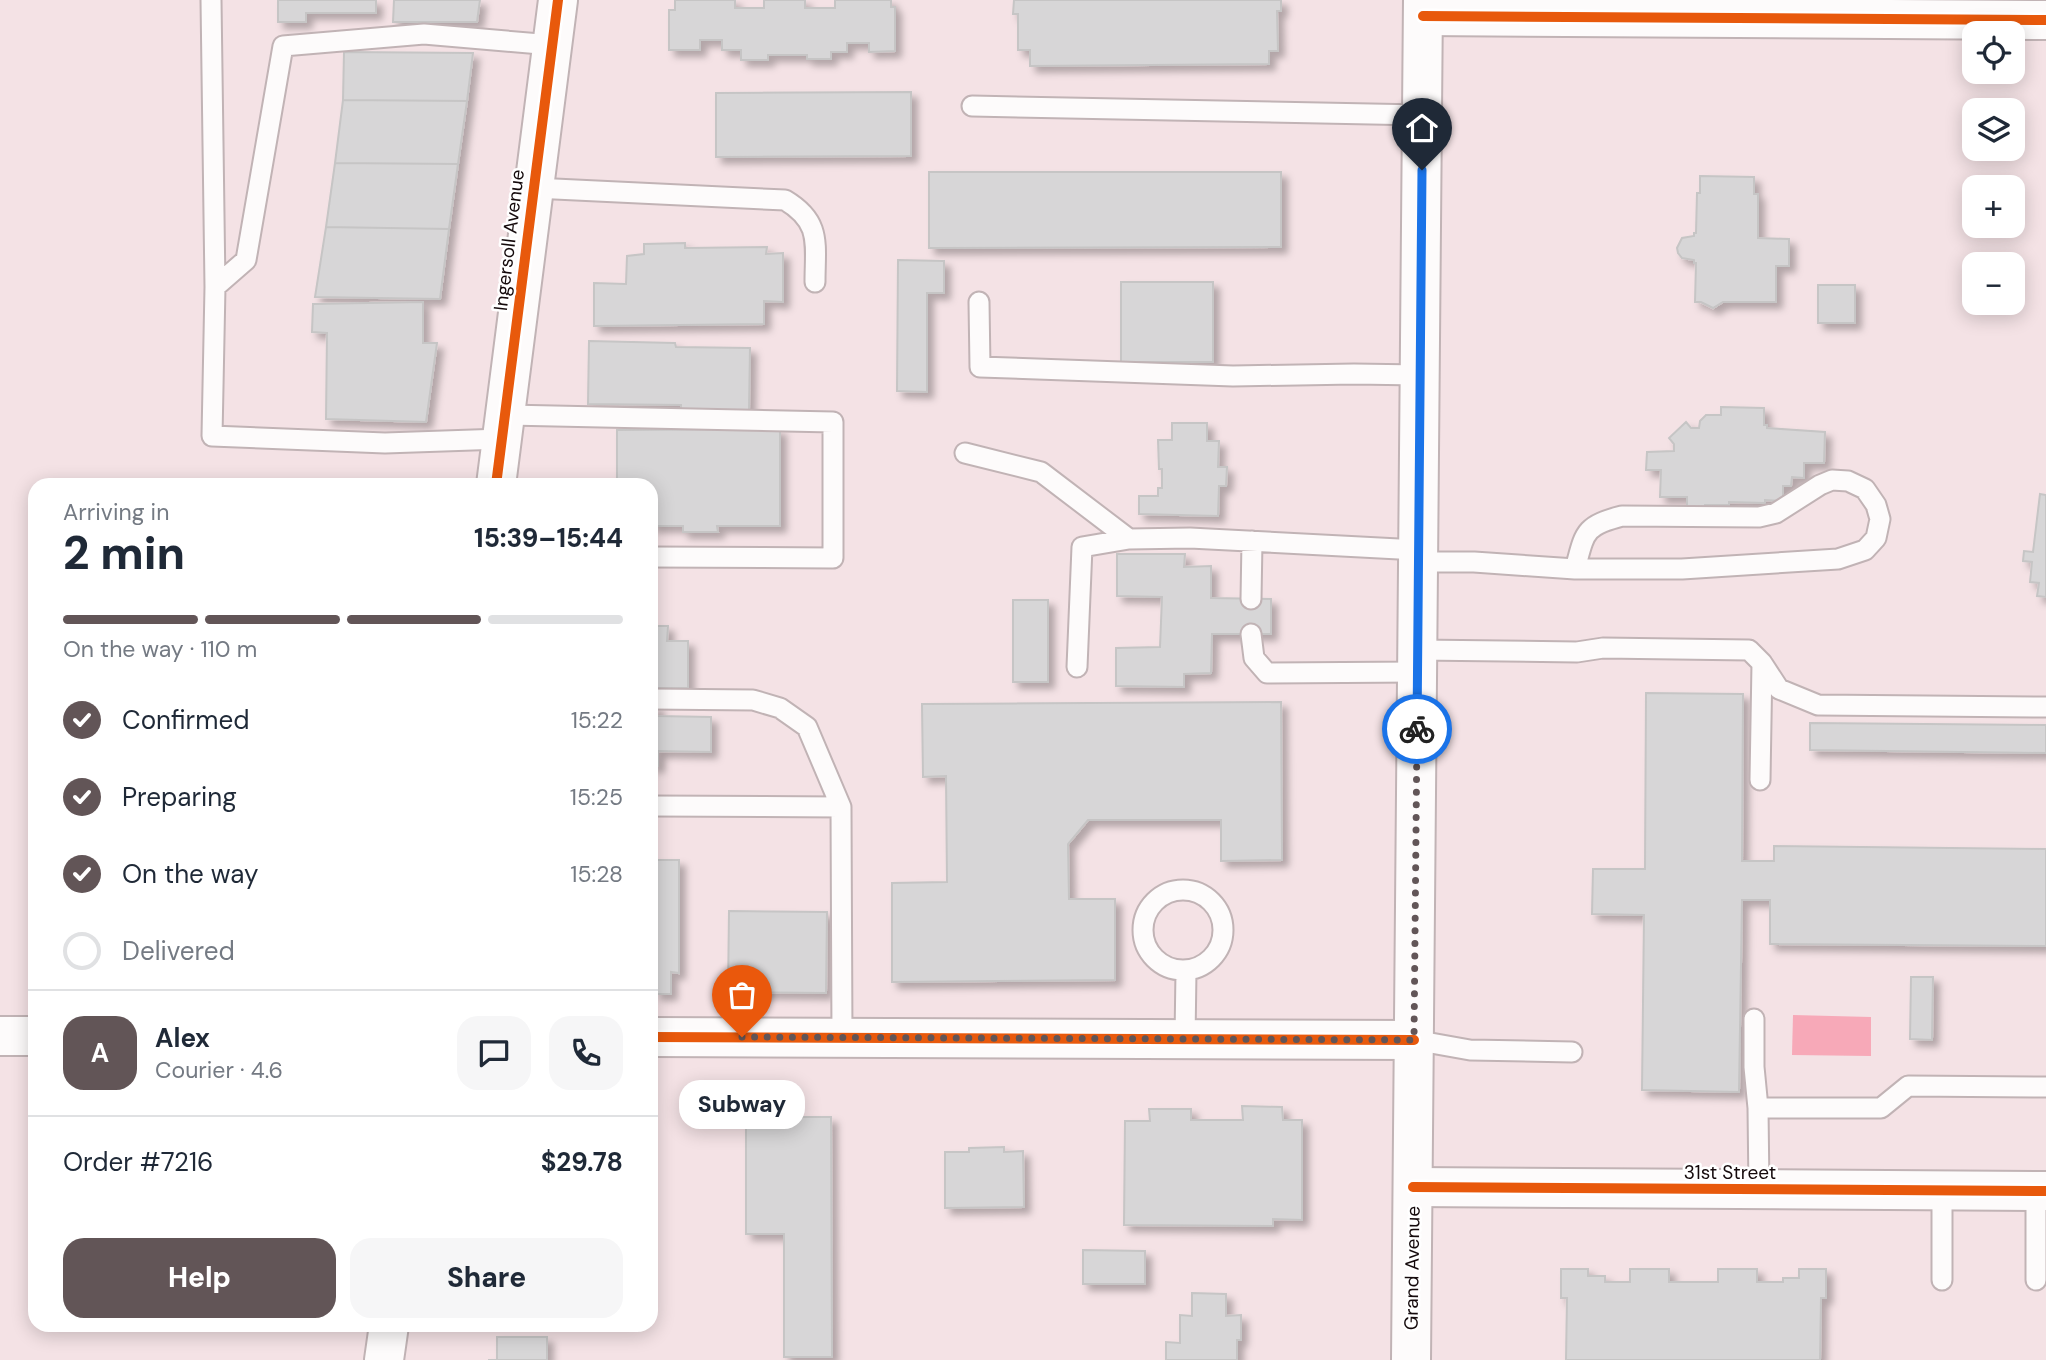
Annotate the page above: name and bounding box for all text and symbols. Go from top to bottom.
map controls [1962,21,2025,315]
button: locate [1962,21,2025,84]
pin [1392,98,1452,170]
button: layers [1962,98,2025,161]
icon: home [1403,109,1441,147]
street label: Ingersoll Avenue [488,168,530,312]
button: + [1962,175,2025,238]
button: − [1962,252,2025,315]
text: Arriving in [63,497,169,527]
text: 15:39–15:44 [474,521,623,555]
text: 2 min [63,523,185,583]
text: On the way · 110 m [63,634,257,664]
courier [1382,694,1452,764]
icon: check [63,701,101,739]
text: Confirmed [122,703,249,737]
text: 15:22 [571,705,623,735]
icon: bike [1398,710,1436,748]
icon: check [63,778,101,816]
text: Preparing [122,780,237,814]
text: 15:25 [570,782,623,812]
icon: check [63,855,101,893]
text: On the way [122,857,258,891]
text: 15:28 [570,859,623,889]
text: Delivered [122,934,235,968]
pin [712,965,772,1037]
icon: bag [723,976,761,1014]
button: chat [457,1016,531,1090]
button: phone [549,1016,623,1090]
text: Alex [155,1021,210,1055]
text: A [91,1036,109,1070]
text: Courier · 4.6 [155,1055,283,1085]
callout: Subway [679,1079,805,1128]
text: Subway [698,1089,786,1119]
text: Order #7216 [63,1145,213,1179]
text: $29.78 [541,1145,623,1179]
street label: 31st Street [1684,1160,1776,1185]
street label: Grand Avenue [1398,1206,1426,1330]
button: Help [63,1238,336,1318]
button: Share [350,1238,623,1318]

